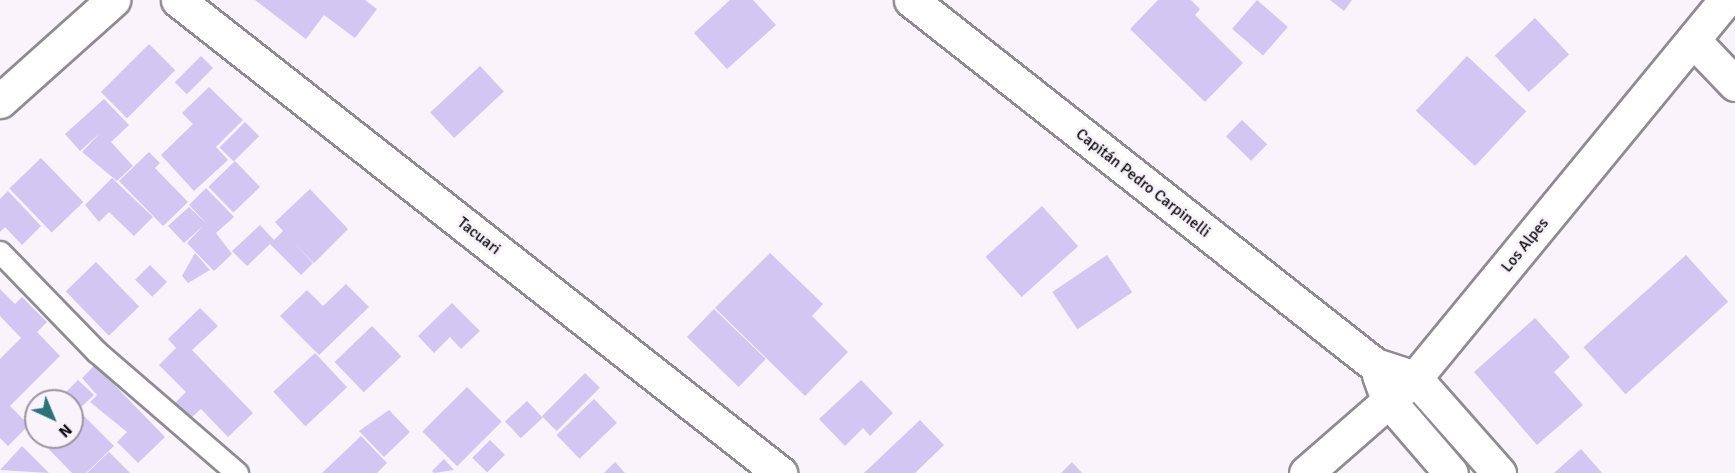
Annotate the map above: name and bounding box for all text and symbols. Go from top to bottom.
street label: Capitán Pedro Carpinelli [1072,124,1214,242]
street label: Tacuari [454,213,504,259]
street label: Los Alpes [1497,214,1553,276]
north arrow [24,389,84,449]
text: N [54,419,76,442]

